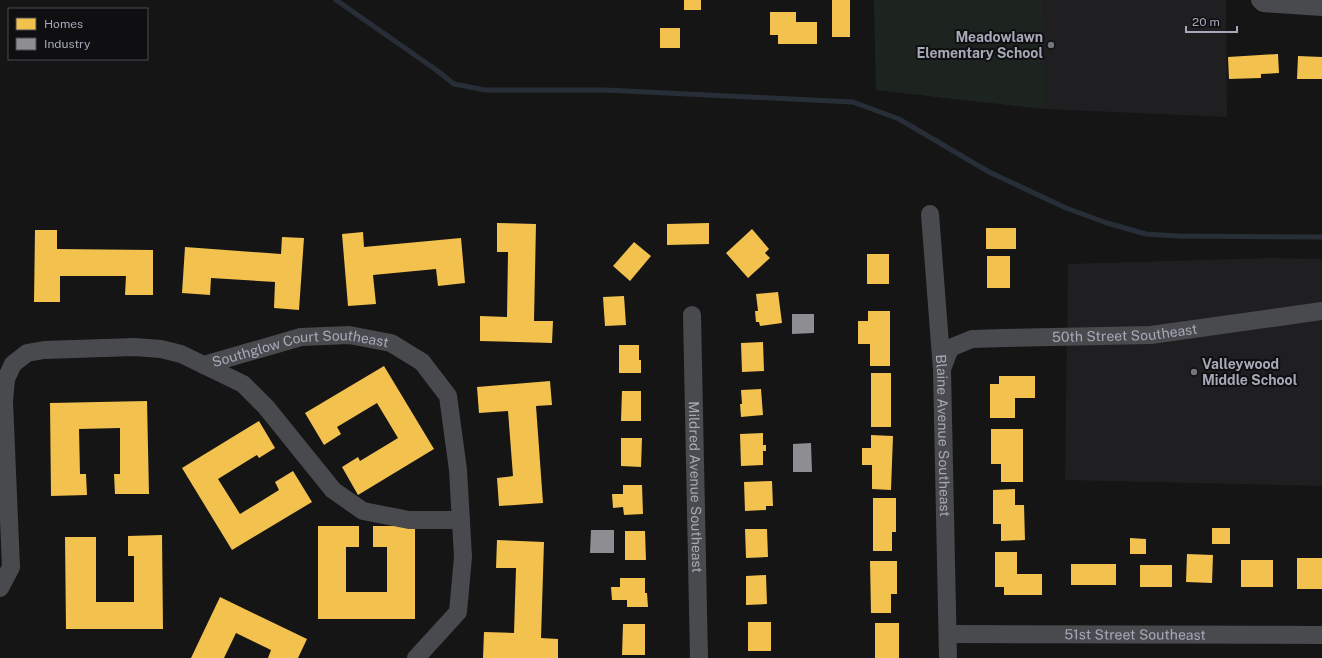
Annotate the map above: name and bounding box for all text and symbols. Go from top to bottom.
legend [8,8,148,60]
scale bar [1186,8,1237,34]
text: 20 m [1192,15,1220,29]
text: Homes [44,17,83,31]
place label: Meadowlawn Elementary School [916,29,1043,61]
text: Industry [44,37,91,51]
marker: Meadowlawn Elementary School [1046,40,1056,50]
street label: 50th Street Southeast [1052,321,1198,345]
street label: Southglow Court Southeast [210,327,390,370]
street label: Blaine Avenue Southeast [933,354,953,517]
place label: Valleywood Middle School [1202,356,1298,388]
marker: Valleywood Middle School [1189,367,1199,377]
street label: Mildred Avenue Southeast [686,401,705,573]
street label: 51st Street Southeast [1064,626,1206,643]

